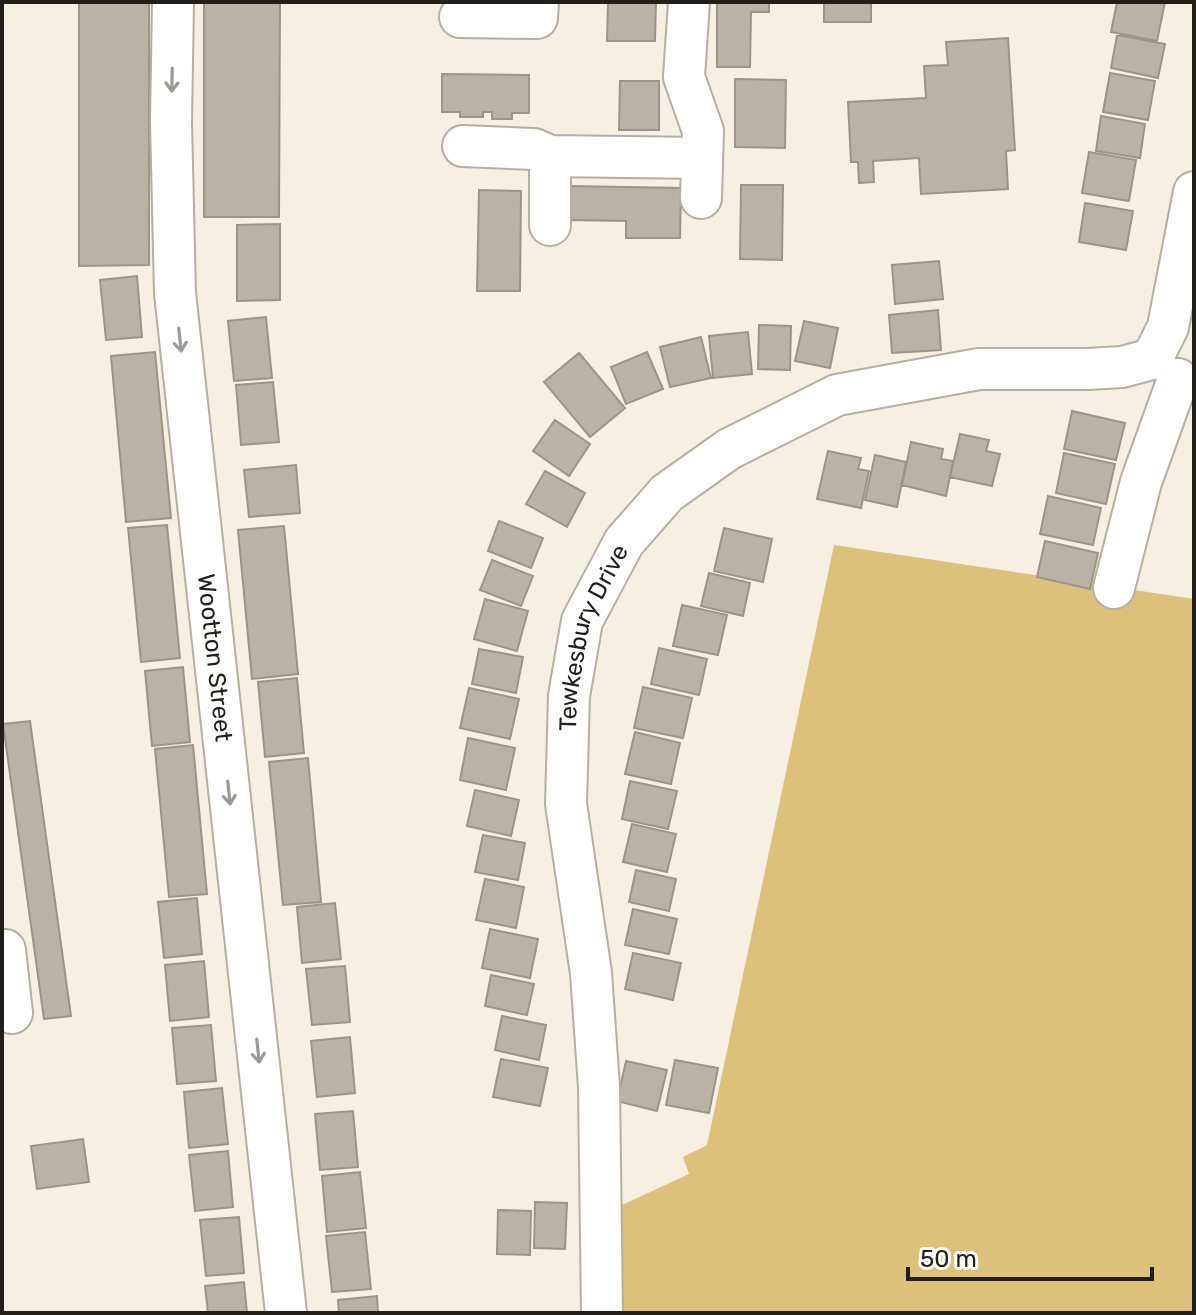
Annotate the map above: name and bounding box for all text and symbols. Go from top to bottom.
one-way arrow [164,66,179,93]
one-way arrow [173,326,188,353]
street label: Tewkesbury Drive [554,540,634,731]
street label: Wootton Street [192,572,238,743]
one-way arrow [222,779,237,806]
one-way arrow [251,1037,266,1064]
scale bar [908,1231,1152,1281]
text: 50 m [920,1245,977,1273]

